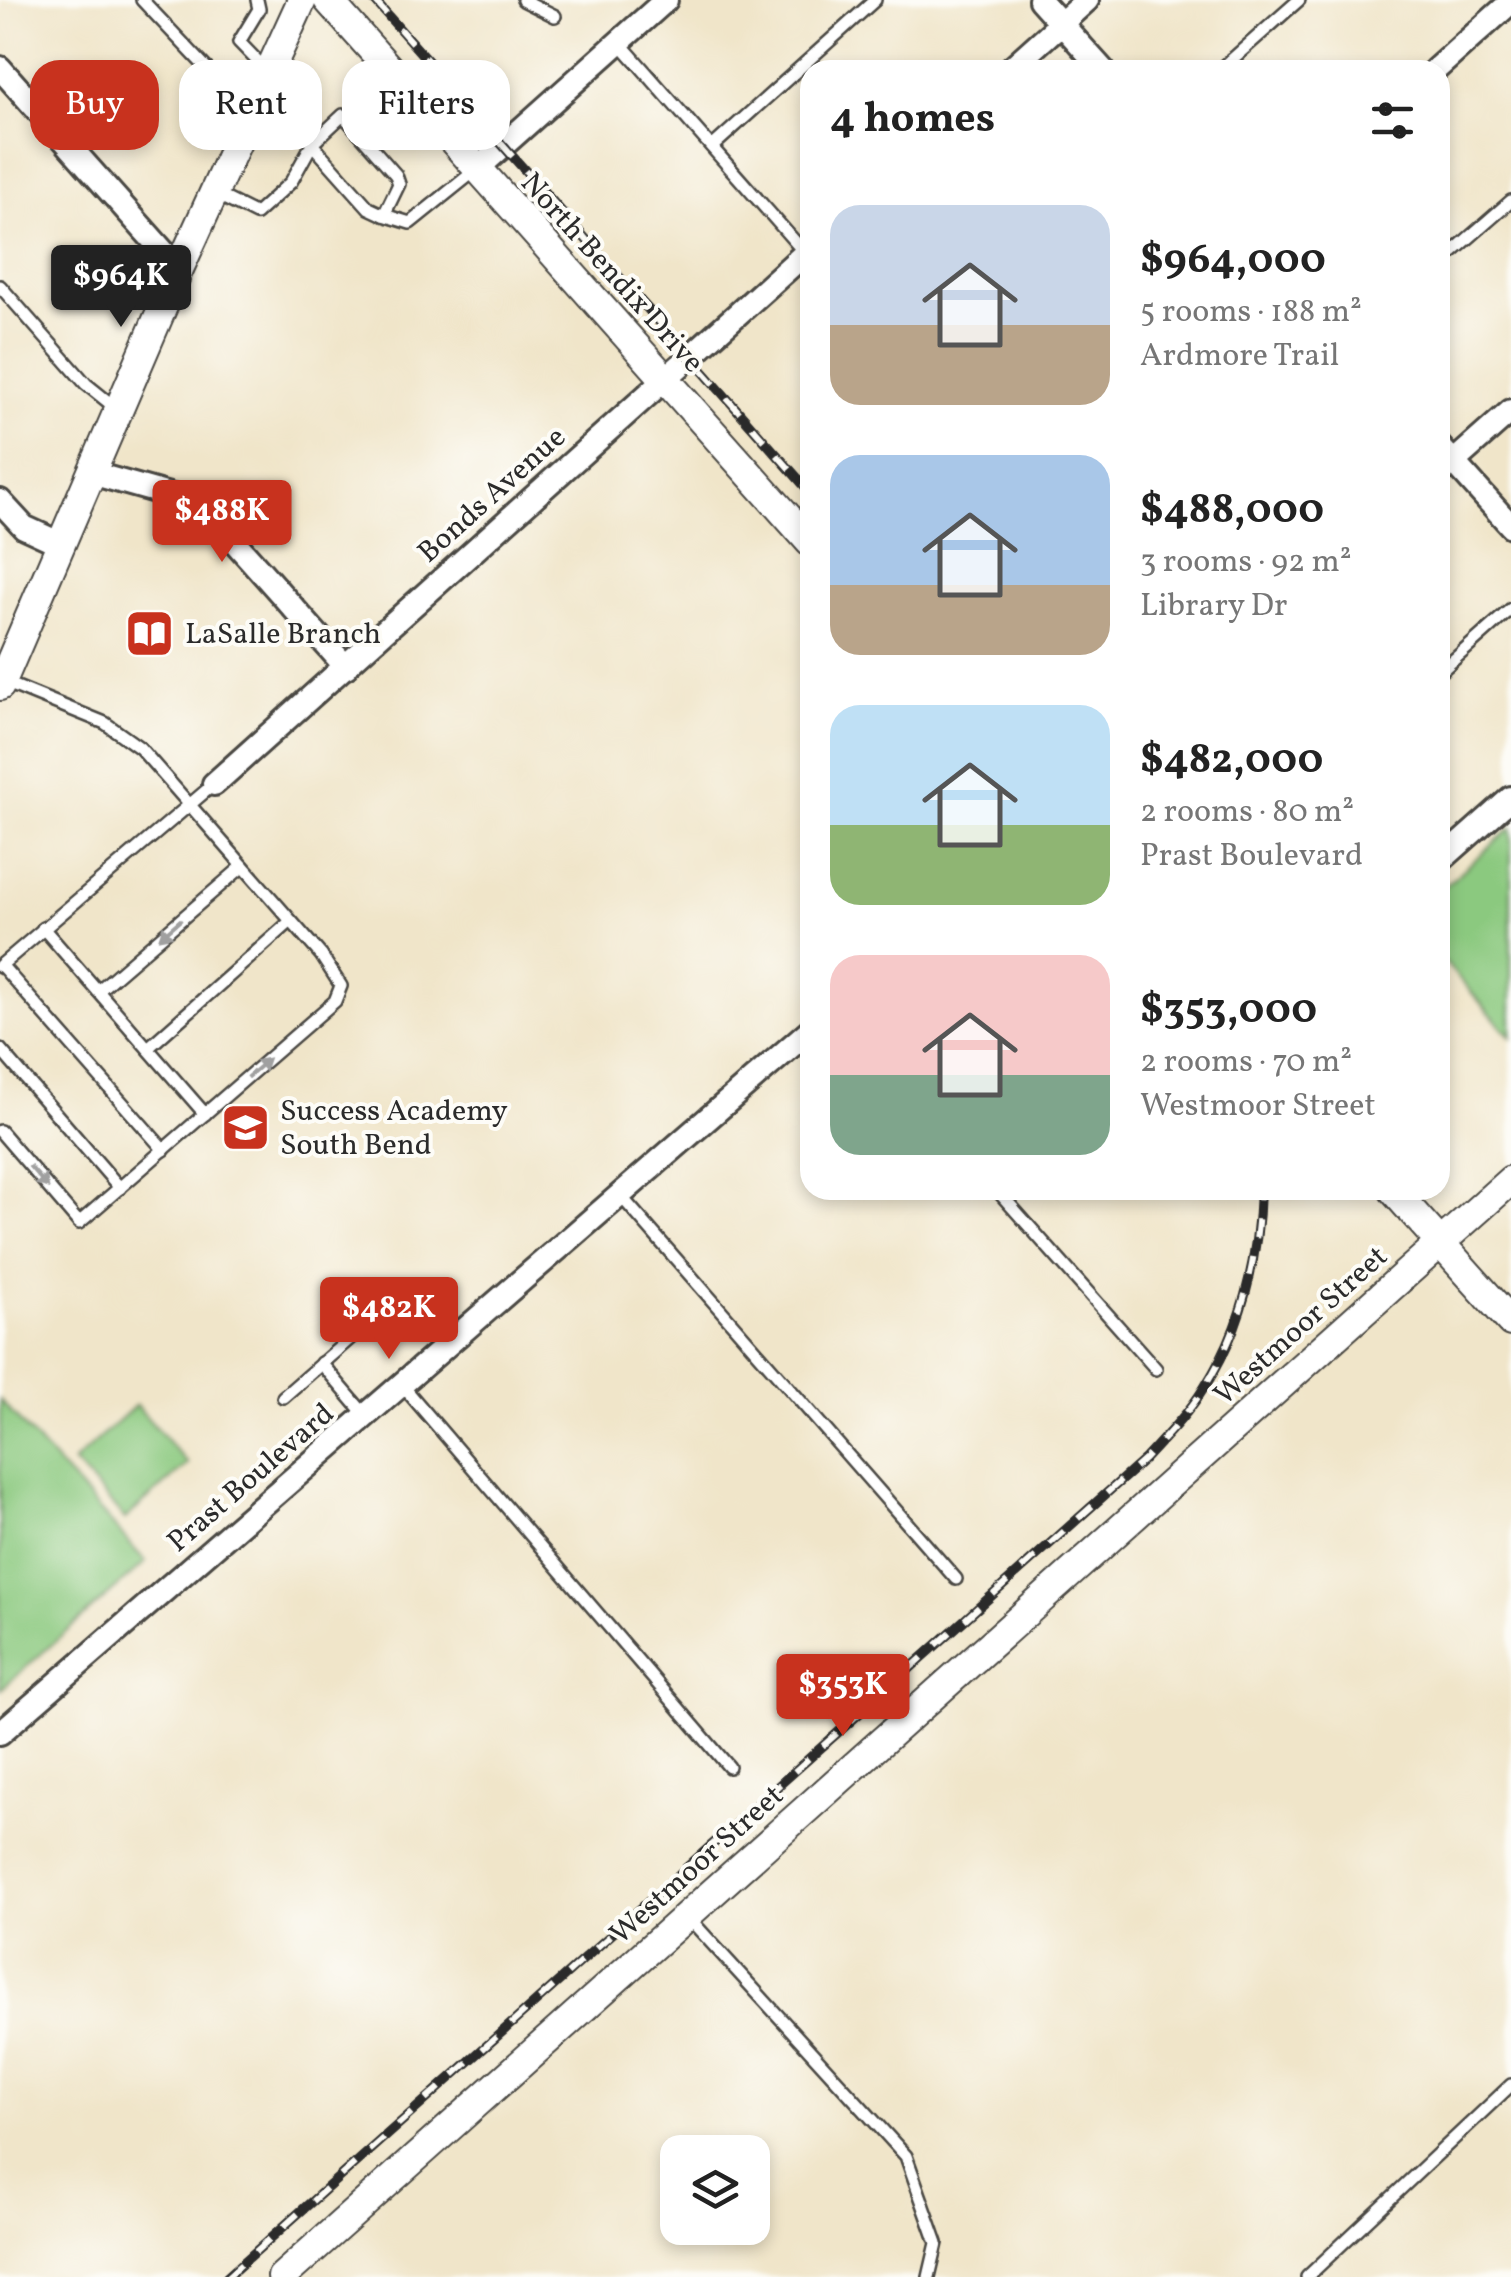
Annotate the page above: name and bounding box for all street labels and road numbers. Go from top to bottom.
street label: North Bendix Drive [510,164,713,383]
street label: Bonds Avenue [409,417,576,573]
street label: Westmoor Street [1205,1237,1397,1416]
street label: Prast Boulevard [159,1394,344,1563]
street label: Westmoor Street [601,1776,793,1955]

